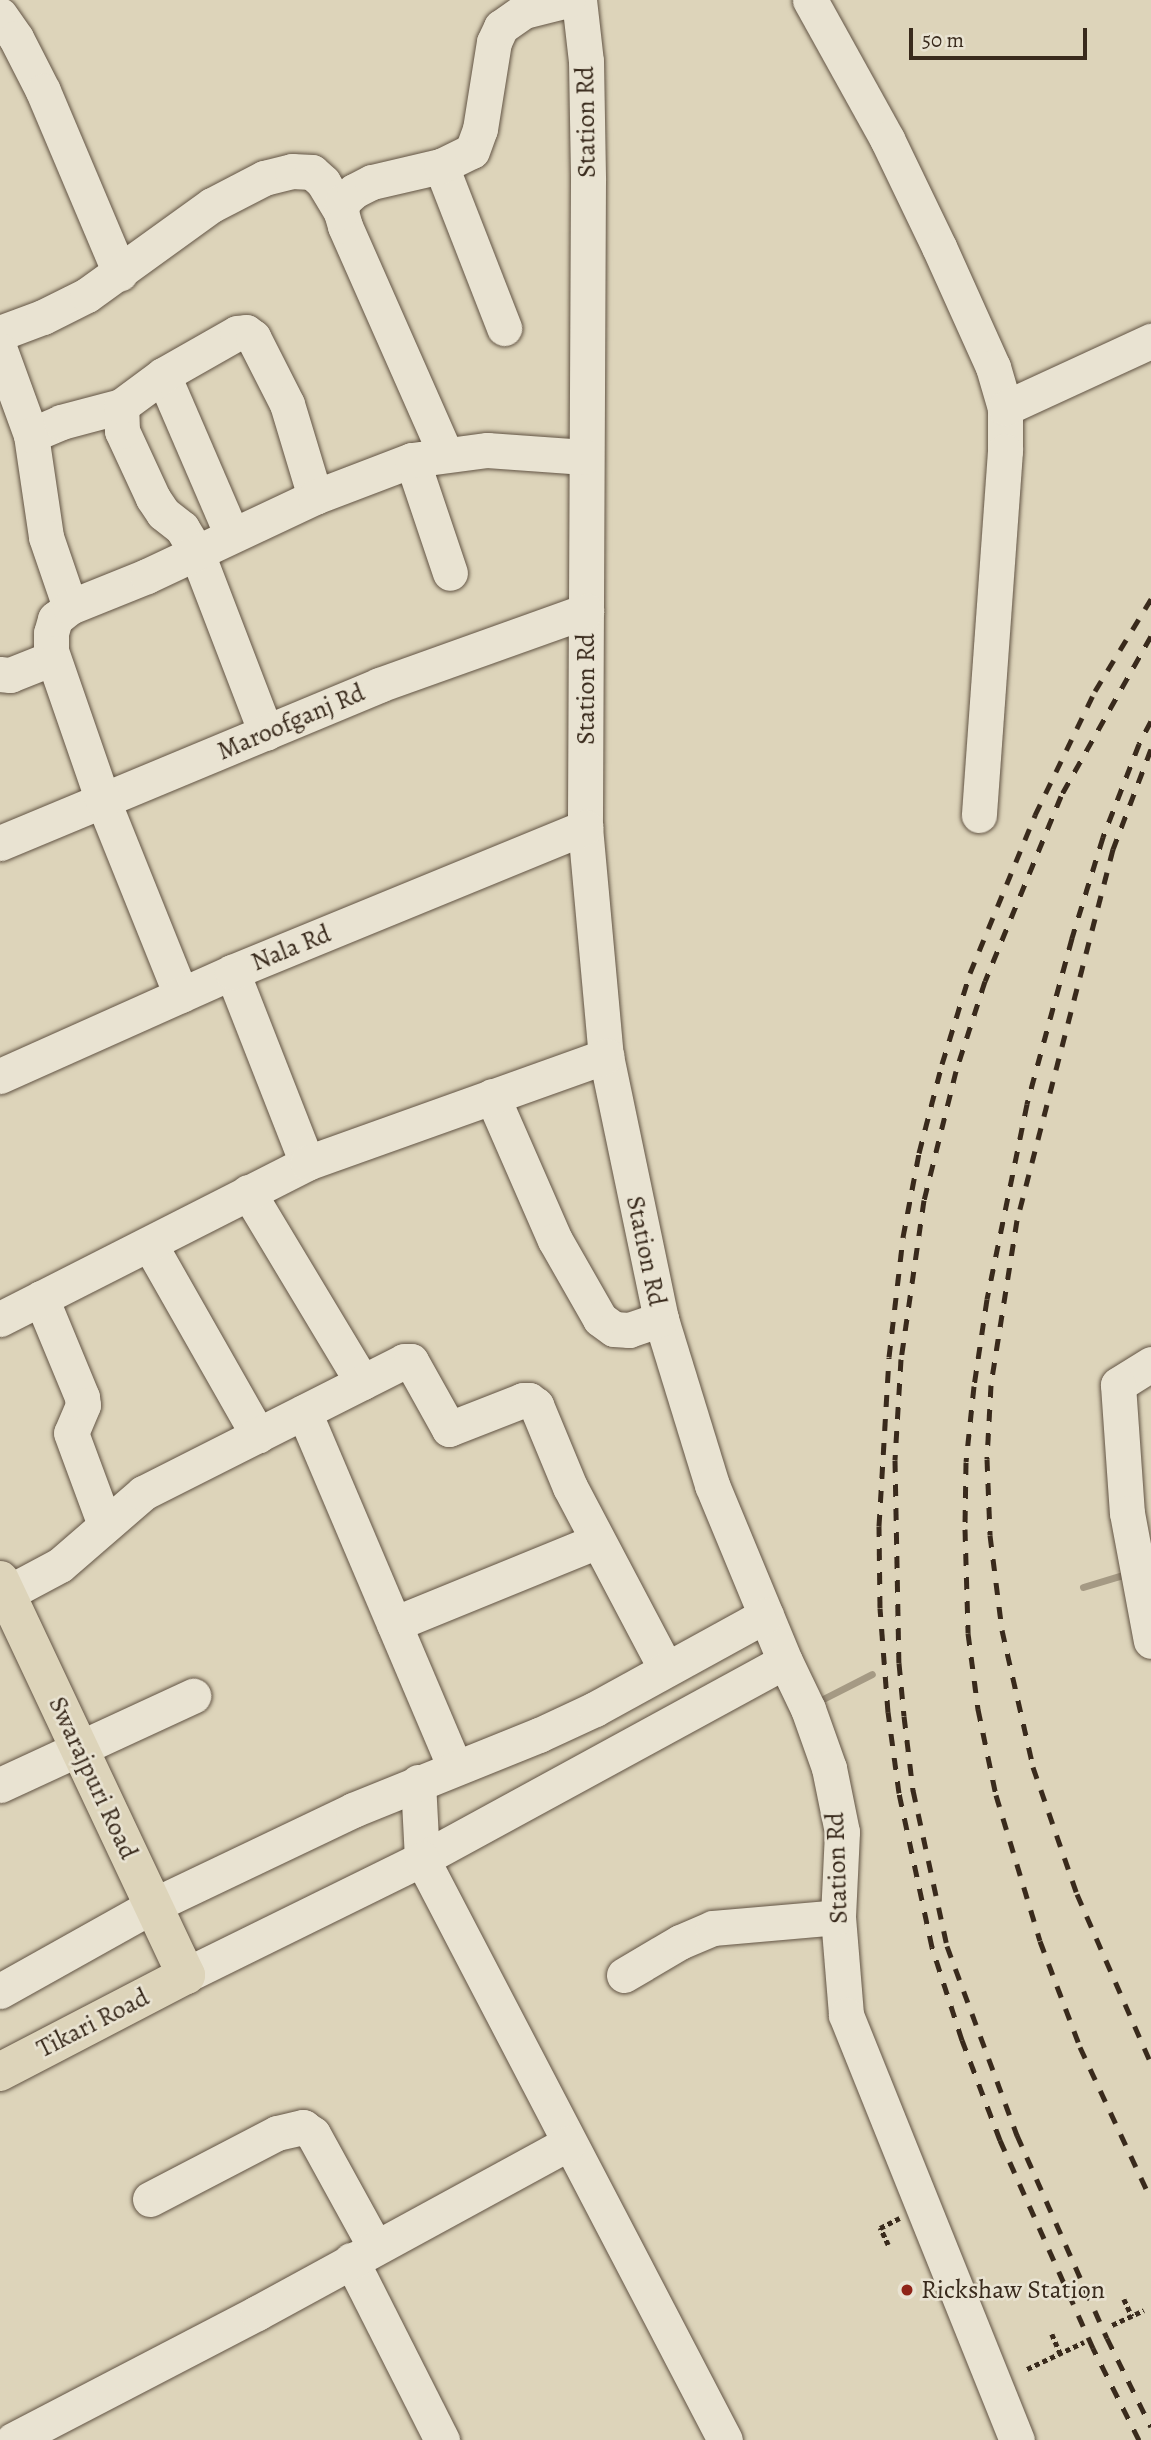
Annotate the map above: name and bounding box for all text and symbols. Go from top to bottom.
scale bar [913,14,1092,58]
text: 50 m [922,26,964,54]
street label: Station Rd [569,66,603,178]
street label: Station Rd [570,633,602,745]
street label: Maroofganj Rd [213,677,369,767]
street label: Nala Rd [247,918,335,978]
street label: Station Rd [619,1193,673,1309]
street label: Swarajpuri Road [42,1692,144,1864]
street label: Station Rd [819,1812,855,1924]
street label: Tikari Road [32,1981,154,2065]
place label: Rickshaw Station [921,2274,1105,2306]
marker: Rickshaw Station [899,2282,915,2298]

